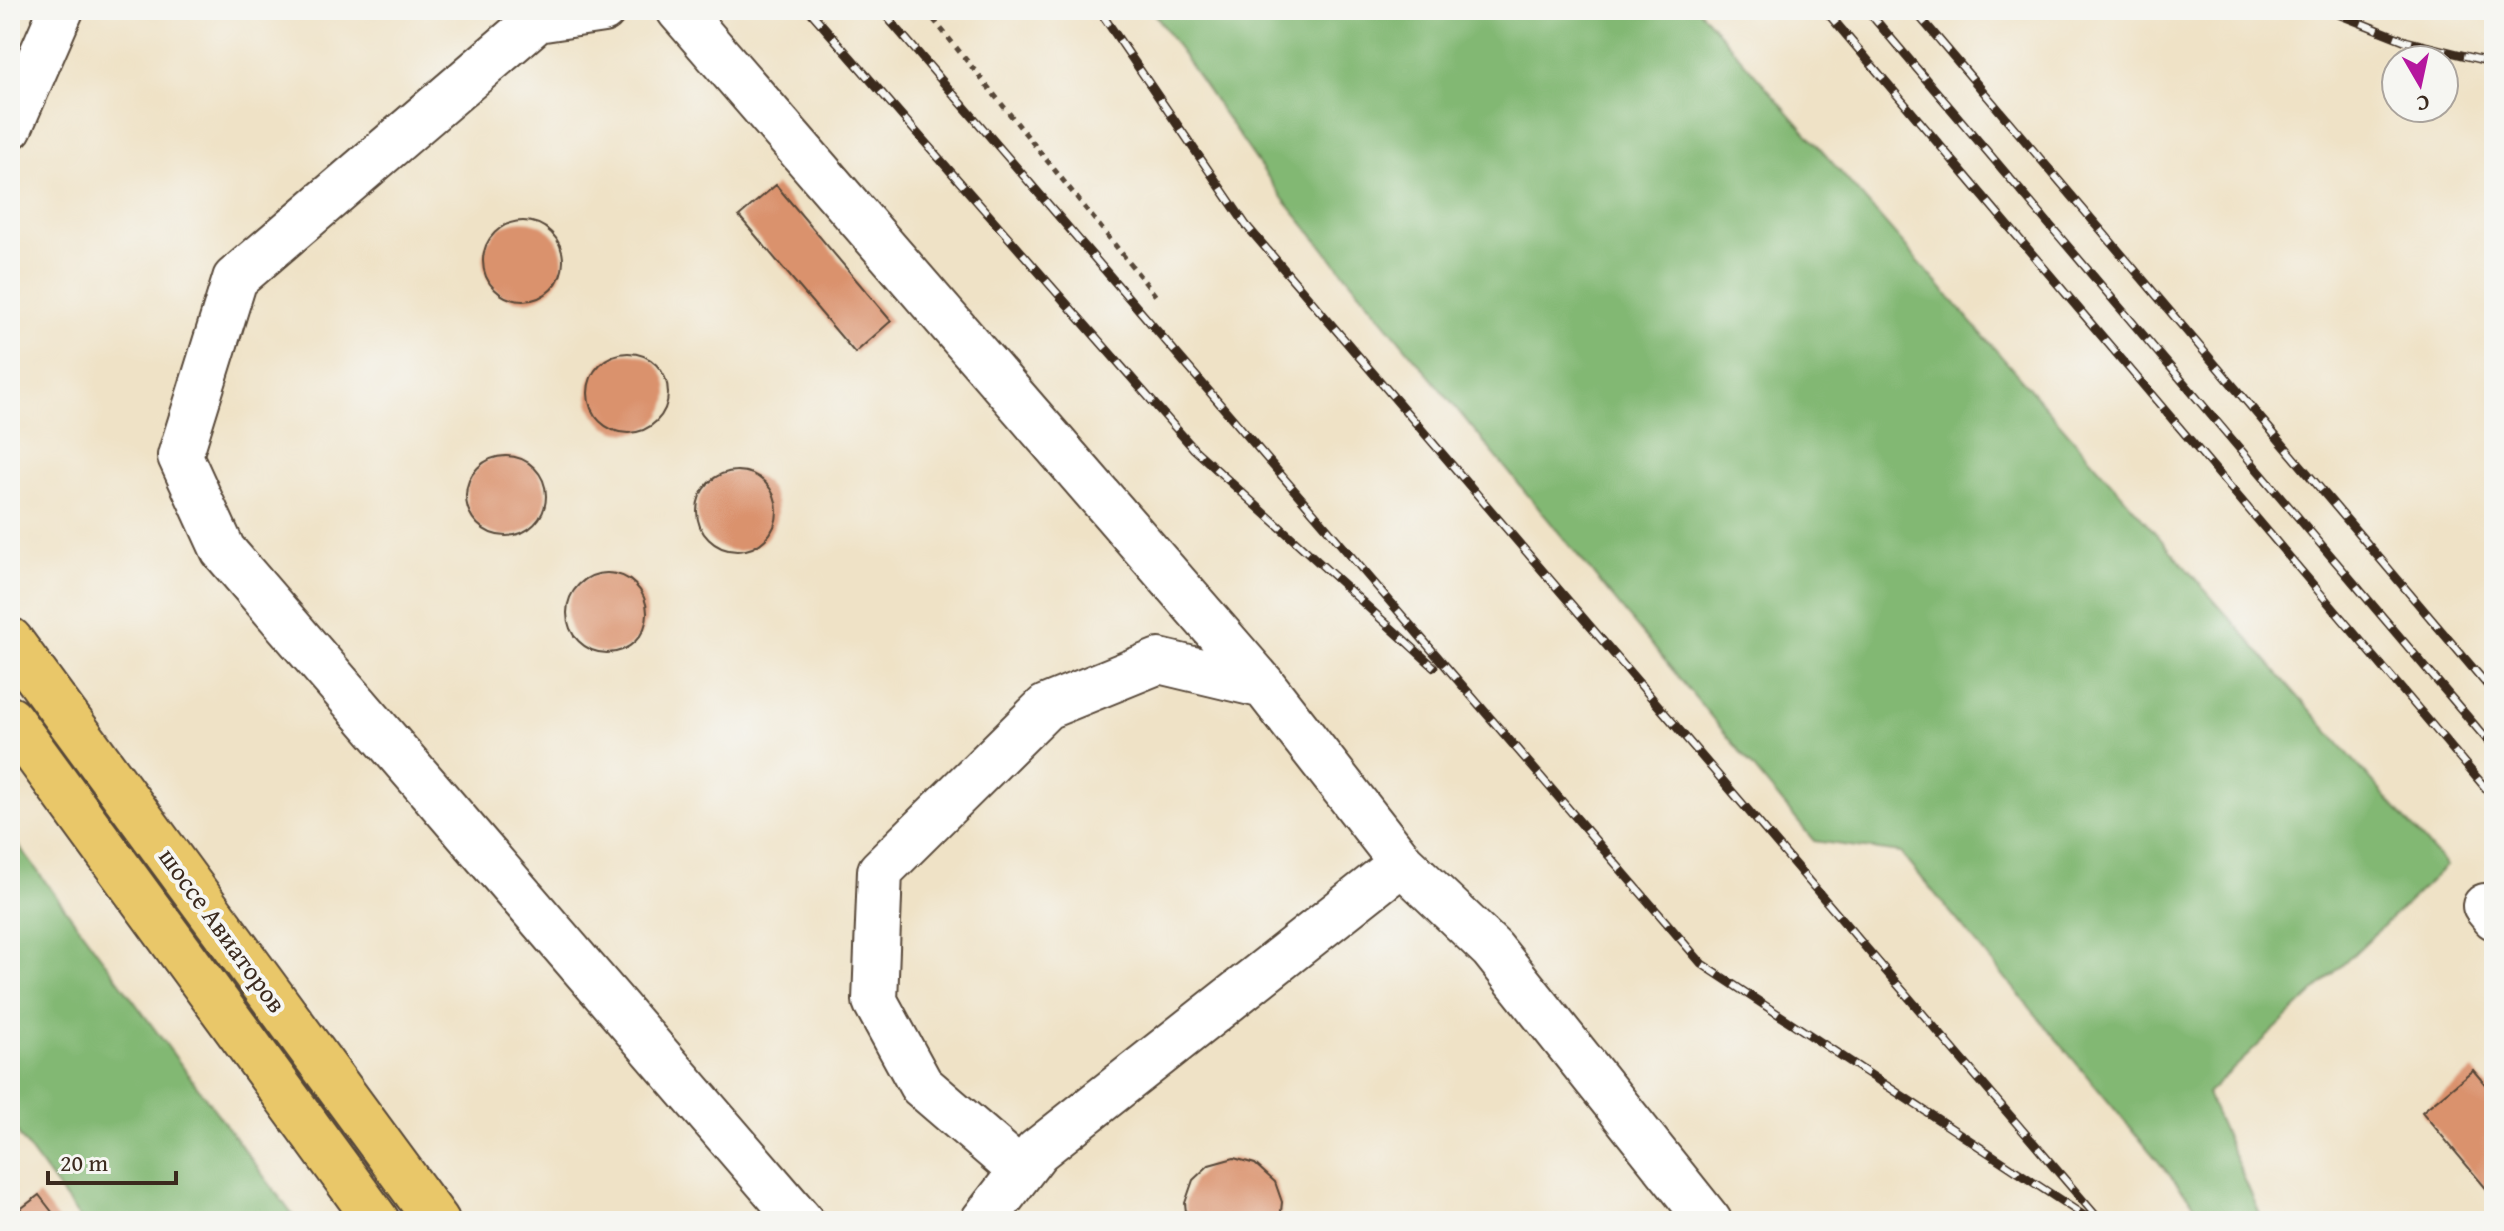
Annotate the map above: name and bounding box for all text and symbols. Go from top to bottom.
north arrow [2380,44,2460,124]
text: С [2414,87,2432,121]
street label: шоссе Авиаторов [150,839,296,1021]
scale bar [48,1135,176,1185]
text: 20 m [60,1145,108,1180]

